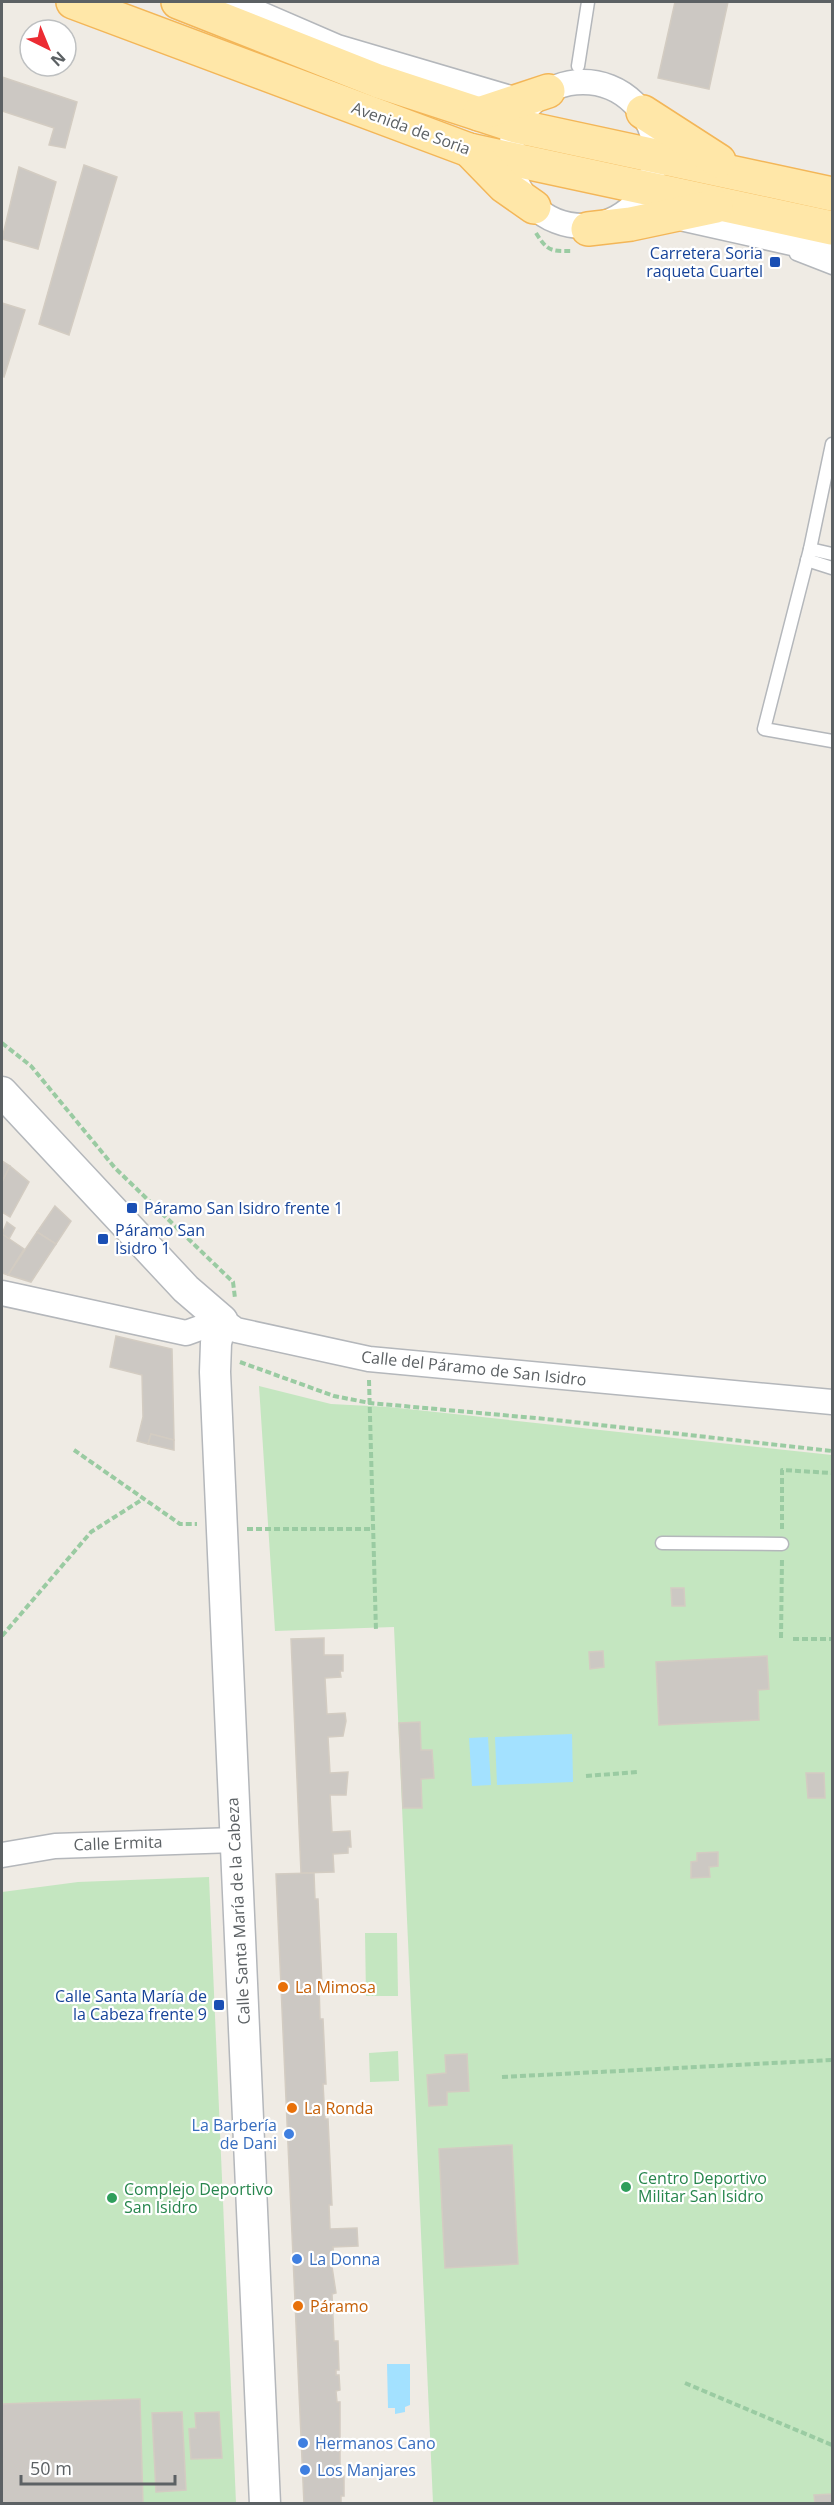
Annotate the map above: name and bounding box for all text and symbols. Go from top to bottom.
north arrow [18,18,78,78]
text: N [46,46,70,71]
street label: Avenida de Soria [349,96,473,160]
place label: Carretera Soria raqueta Cuartel [646,242,763,282]
marker: Carretera Soria raqueta Cuartel [768,255,782,269]
place label: Páramo San Isidro frente 1 [144,1197,343,1219]
marker: Páramo San Isidro frente 1 [125,1201,139,1215]
place label: Páramo San Isidro 1 [115,1219,205,1259]
marker: Páramo San Isidro 1 [96,1232,110,1246]
street label: Calle del Páramo de San Isidro [360,1345,588,1391]
street label: Calle Santa María de la Cabeza [221,1797,255,2025]
street label: Calle Ermita [73,1830,163,1856]
place label: La Mimosa [295,1976,376,1998]
marker: La Mimosa [276,1980,290,1994]
place label: Calle Santa María de la Cabeza frente 9 [55,1985,207,2025]
marker: Calle Santa María de la Cabeza frente 9 [212,1998,226,2012]
place label: La Ronda [304,2097,373,2119]
marker: La Ronda [285,2101,299,2115]
place label: La Barbería de Dani [192,2114,277,2154]
marker: La Barbería de Dani [282,2127,296,2141]
place label: Centro Deportivo Militar San Isidro [638,2167,767,2207]
place label: Complejo Deportivo San Isidro [124,2178,273,2218]
marker: Centro Deportivo Militar San Isidro [619,2180,633,2194]
marker: Complejo Deportivo San Isidro [105,2191,119,2205]
place label: La Donna [309,2248,380,2270]
marker: La Donna [290,2252,304,2266]
place label: Páramo [310,2295,368,2317]
marker: Páramo [291,2299,305,2313]
place label: Hermanos Cano [315,2432,436,2454]
marker: Hermanos Cano [296,2436,310,2450]
scale bar [21,2448,176,2486]
text: 50 m [30,2456,72,2480]
place label: Los Manjares [317,2459,416,2481]
marker: Los Manjares [298,2463,312,2477]

